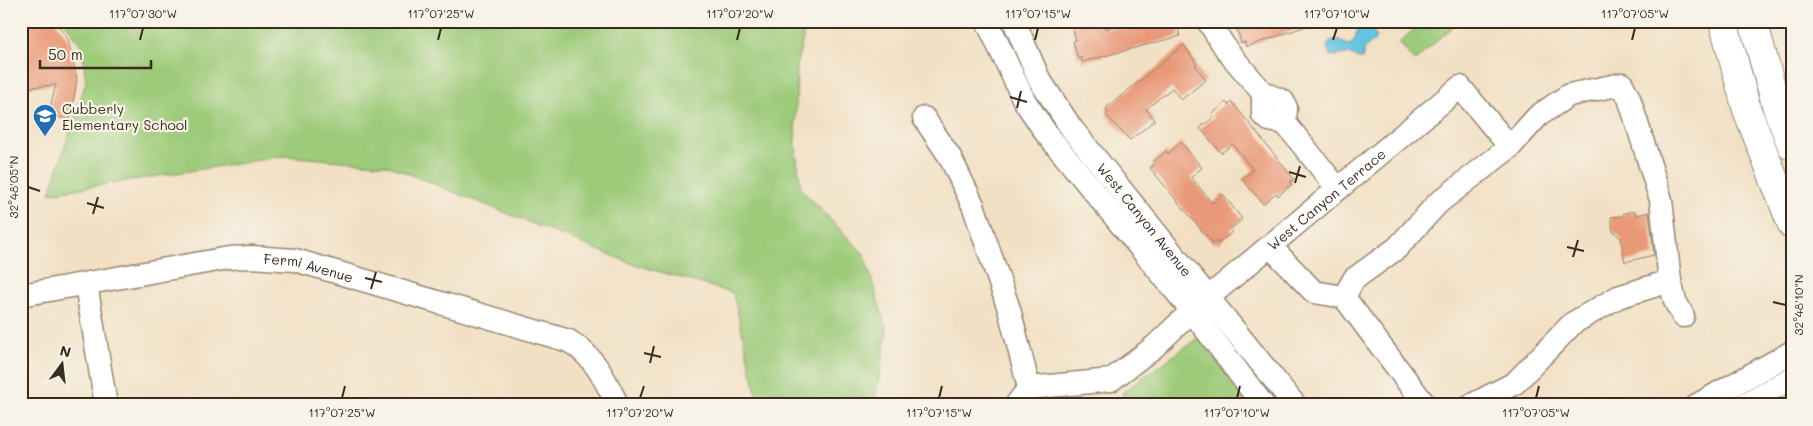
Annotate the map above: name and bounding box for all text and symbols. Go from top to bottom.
text: 117°07'30"W [109,5,177,21]
text: 117°07'25"W [407,5,475,21]
text: 117°07'20"W [706,5,774,21]
text: 117°07'15"W [1005,5,1071,21]
text: 117°07'10"W [1304,5,1370,21]
text: 117°07'05"W [1601,5,1669,21]
scale bar [40,38,151,70]
text: 50 m [48,44,83,64]
place label: Cubberly Elementary School [62,99,188,134]
school or university icon: Cubberly Elementary School [32,103,58,137]
street label: West Canyon Terrace [1263,144,1389,254]
text: 32°48'05"N [5,156,21,218]
street label: West Canyon Avenue [1093,158,1197,280]
street label: Fermi Avenue [263,248,356,286]
text: 32°48'10"N [1790,274,1806,336]
north arrow [38,338,88,388]
text: N [58,340,73,362]
text: 117°07'25"W [308,404,376,420]
text: 117°07'20"W [606,404,674,420]
text: 117°07'15"W [906,404,972,420]
text: 117°07'10"W [1204,404,1270,420]
text: 117°07'05"W [1502,404,1570,420]

